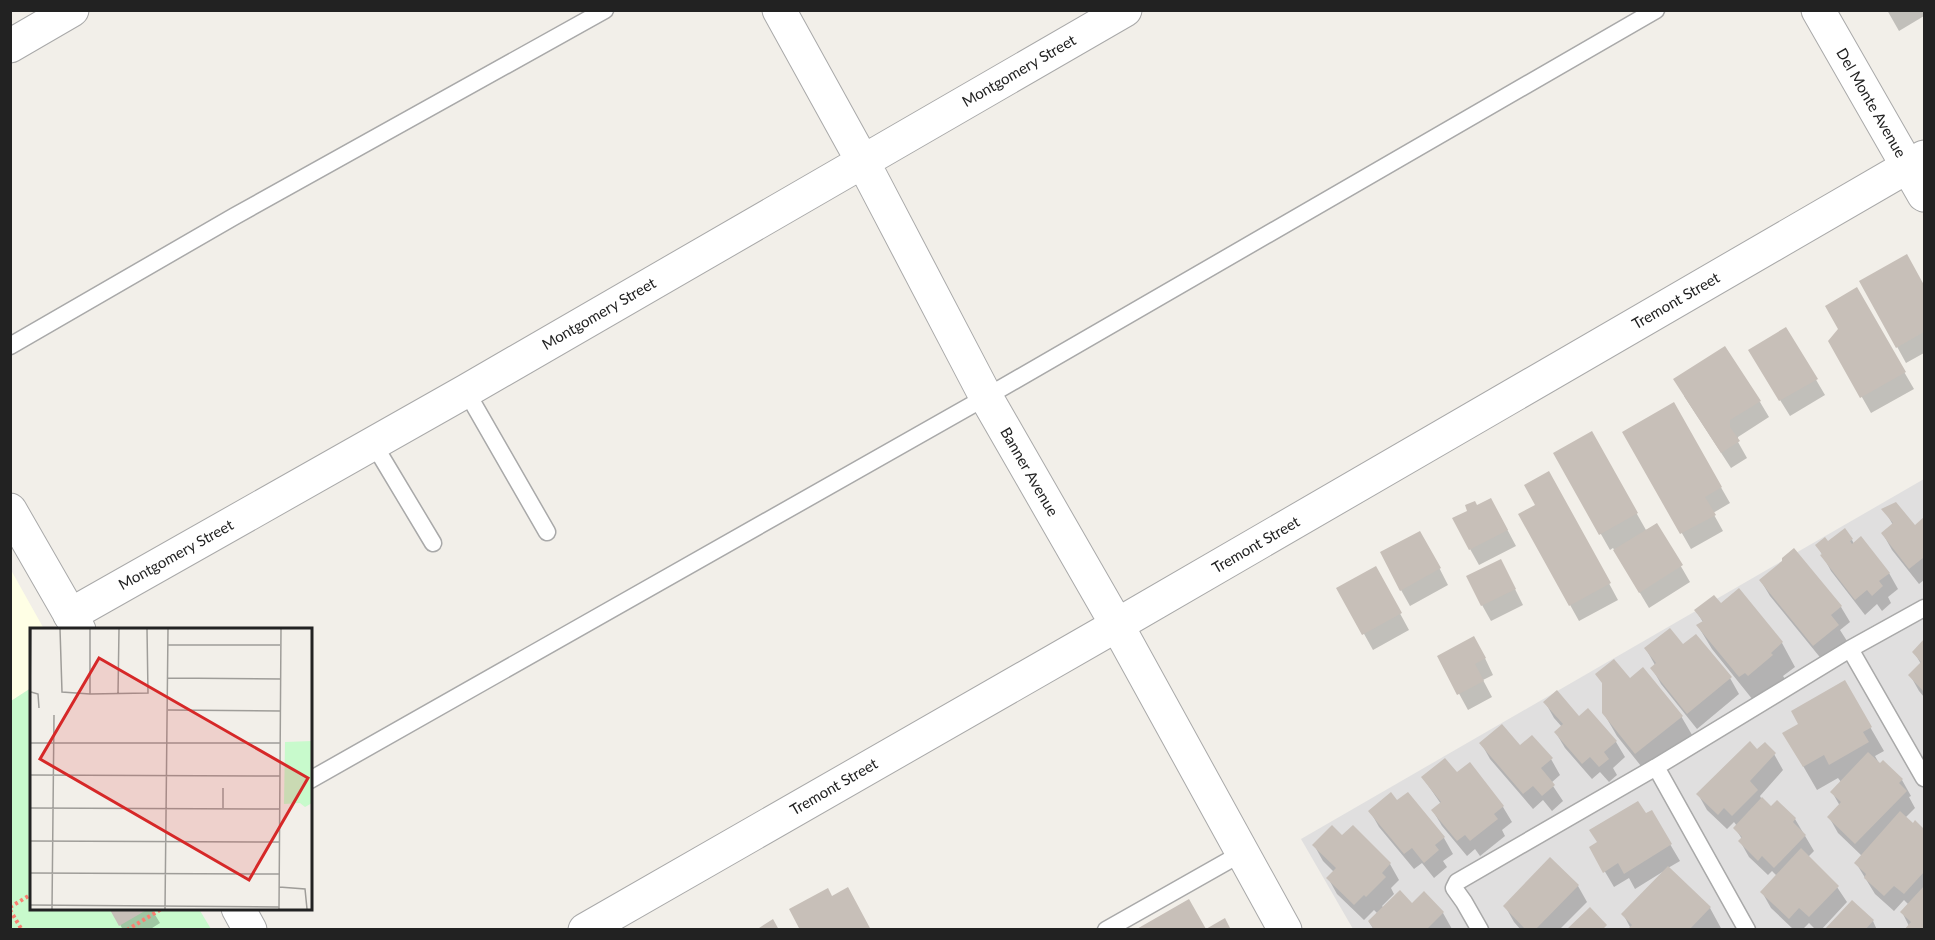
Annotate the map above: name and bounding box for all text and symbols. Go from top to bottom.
street label: Montgomery Street [958,30,1079,110]
street label: Del Monte Avenue [1833,45,1911,160]
street label: Tremont Street [1629,268,1723,332]
street label: Montgomery Street [538,273,659,353]
street label: Banner Avenue [997,424,1063,519]
street label: Tremont Street [1209,512,1303,576]
street label: Montgomery Street [115,515,237,593]
inset map [30,628,312,910]
street label: Tremont Street [787,754,881,818]

